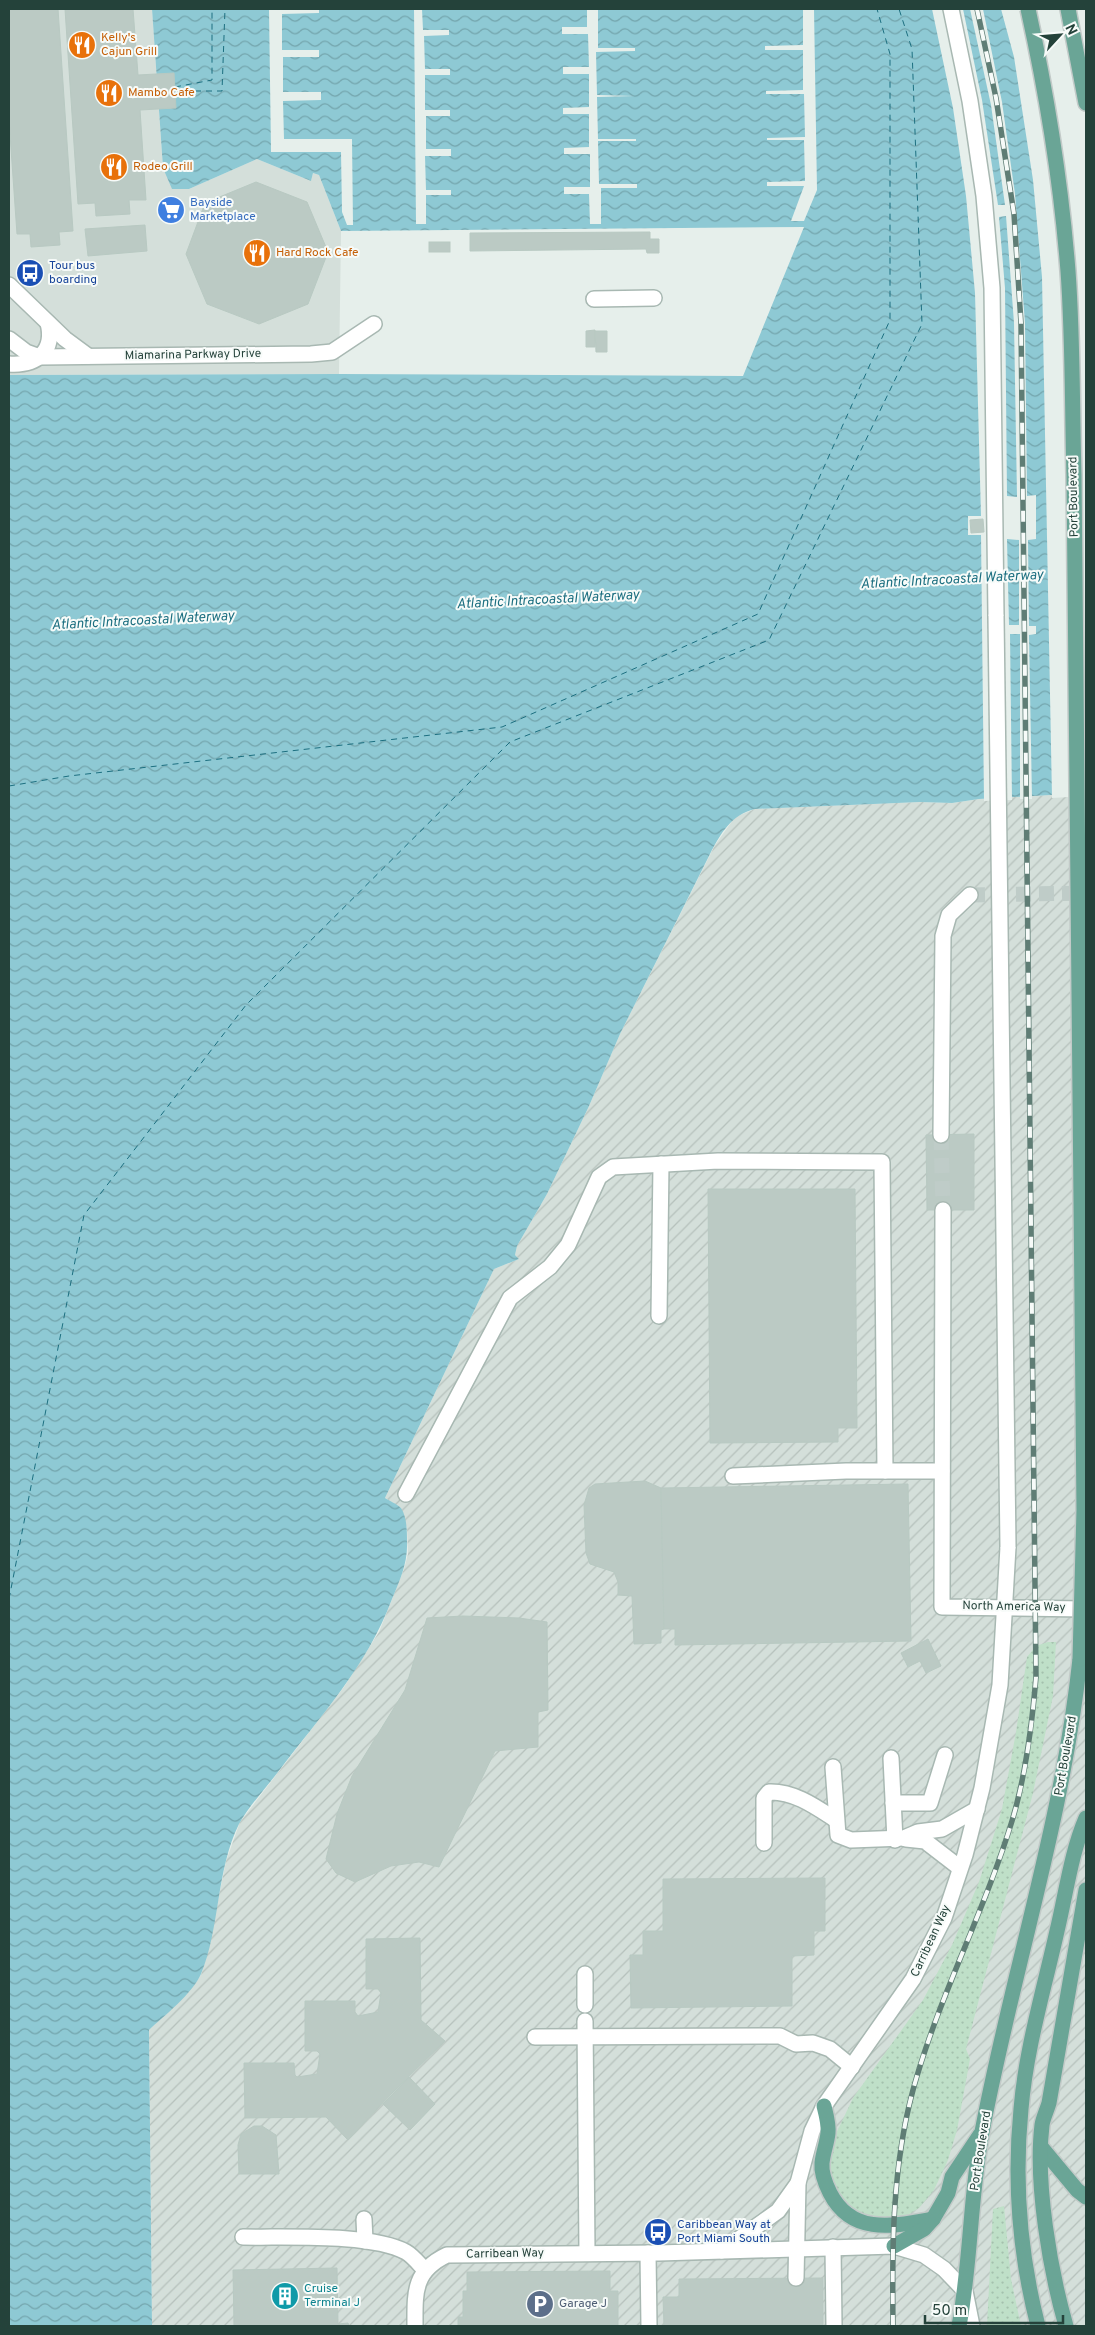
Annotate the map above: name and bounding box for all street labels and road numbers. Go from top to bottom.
street label: Miamarina Parkway Drive [125,346,261,364]
street label: Port Boulevard [1065,457,1083,537]
street label: North America Way [962,1598,1066,1616]
street label: Port Boulevard [1051,1715,1081,1797]
street label: Carribean Way [907,1902,955,1980]
street label: Port Boulevard [967,2110,995,2192]
street label: Carribean Way [466,2245,544,2263]

